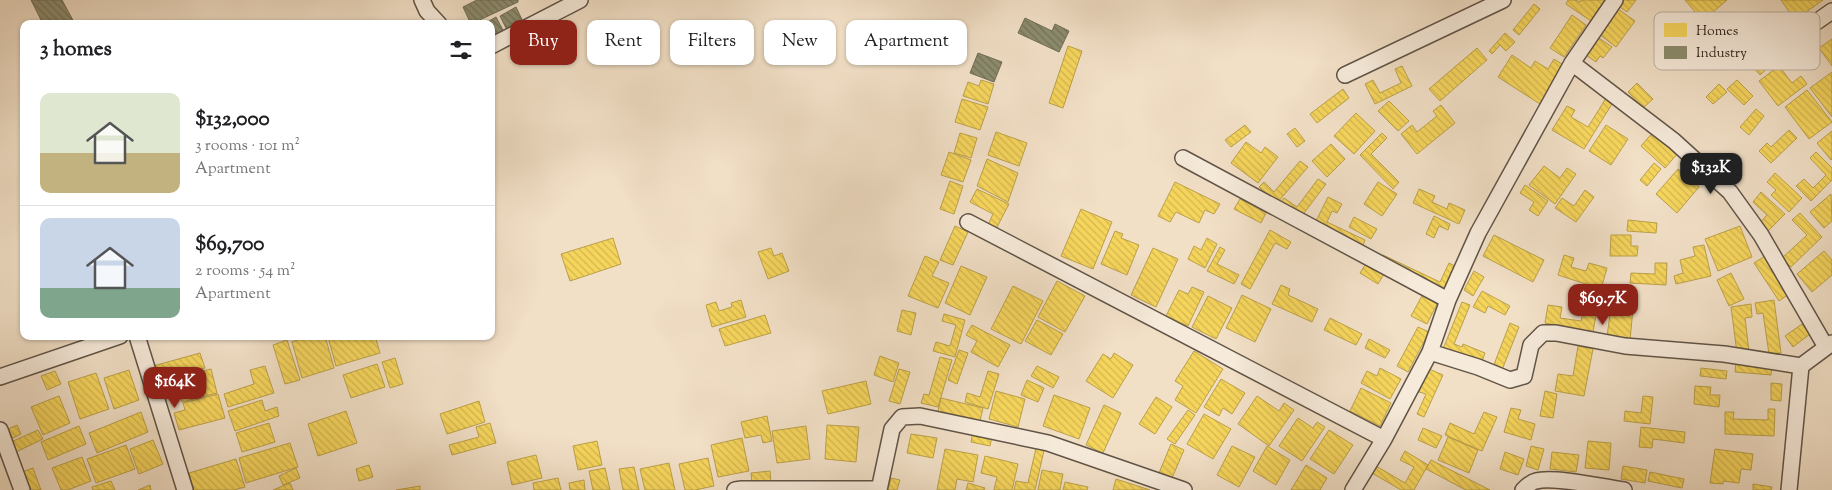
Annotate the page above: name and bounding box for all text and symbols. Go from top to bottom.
legend [1654,12,1820,70]
chip: Buy [510,20,577,65]
chip: Rent [587,20,660,65]
chip: Filters [670,20,754,65]
chip: New [764,20,836,65]
chip: Apartment [846,20,967,65]
text: Homes [1696,22,1738,42]
text: 3 homes [40,35,112,65]
icon: filters [447,36,475,64]
text: Industry [1696,44,1747,64]
text: $132,000 [195,105,270,135]
icon: home [80,113,140,173]
text: 3 rooms · 101 m² [195,135,300,158]
pin: $132K [1676,152,1746,195]
text: $132K [1691,157,1731,180]
text: Apartment [195,158,271,181]
text: $69,700 [195,230,264,260]
icon: home [80,238,140,298]
text: 2 rooms · 54 m² [195,260,295,283]
text: Apartment [195,283,271,306]
pin: $69.7K [1562,284,1644,326]
text: $69.7K [1579,288,1627,311]
pin: $164K [140,366,210,409]
text: $164K [154,371,196,394]

